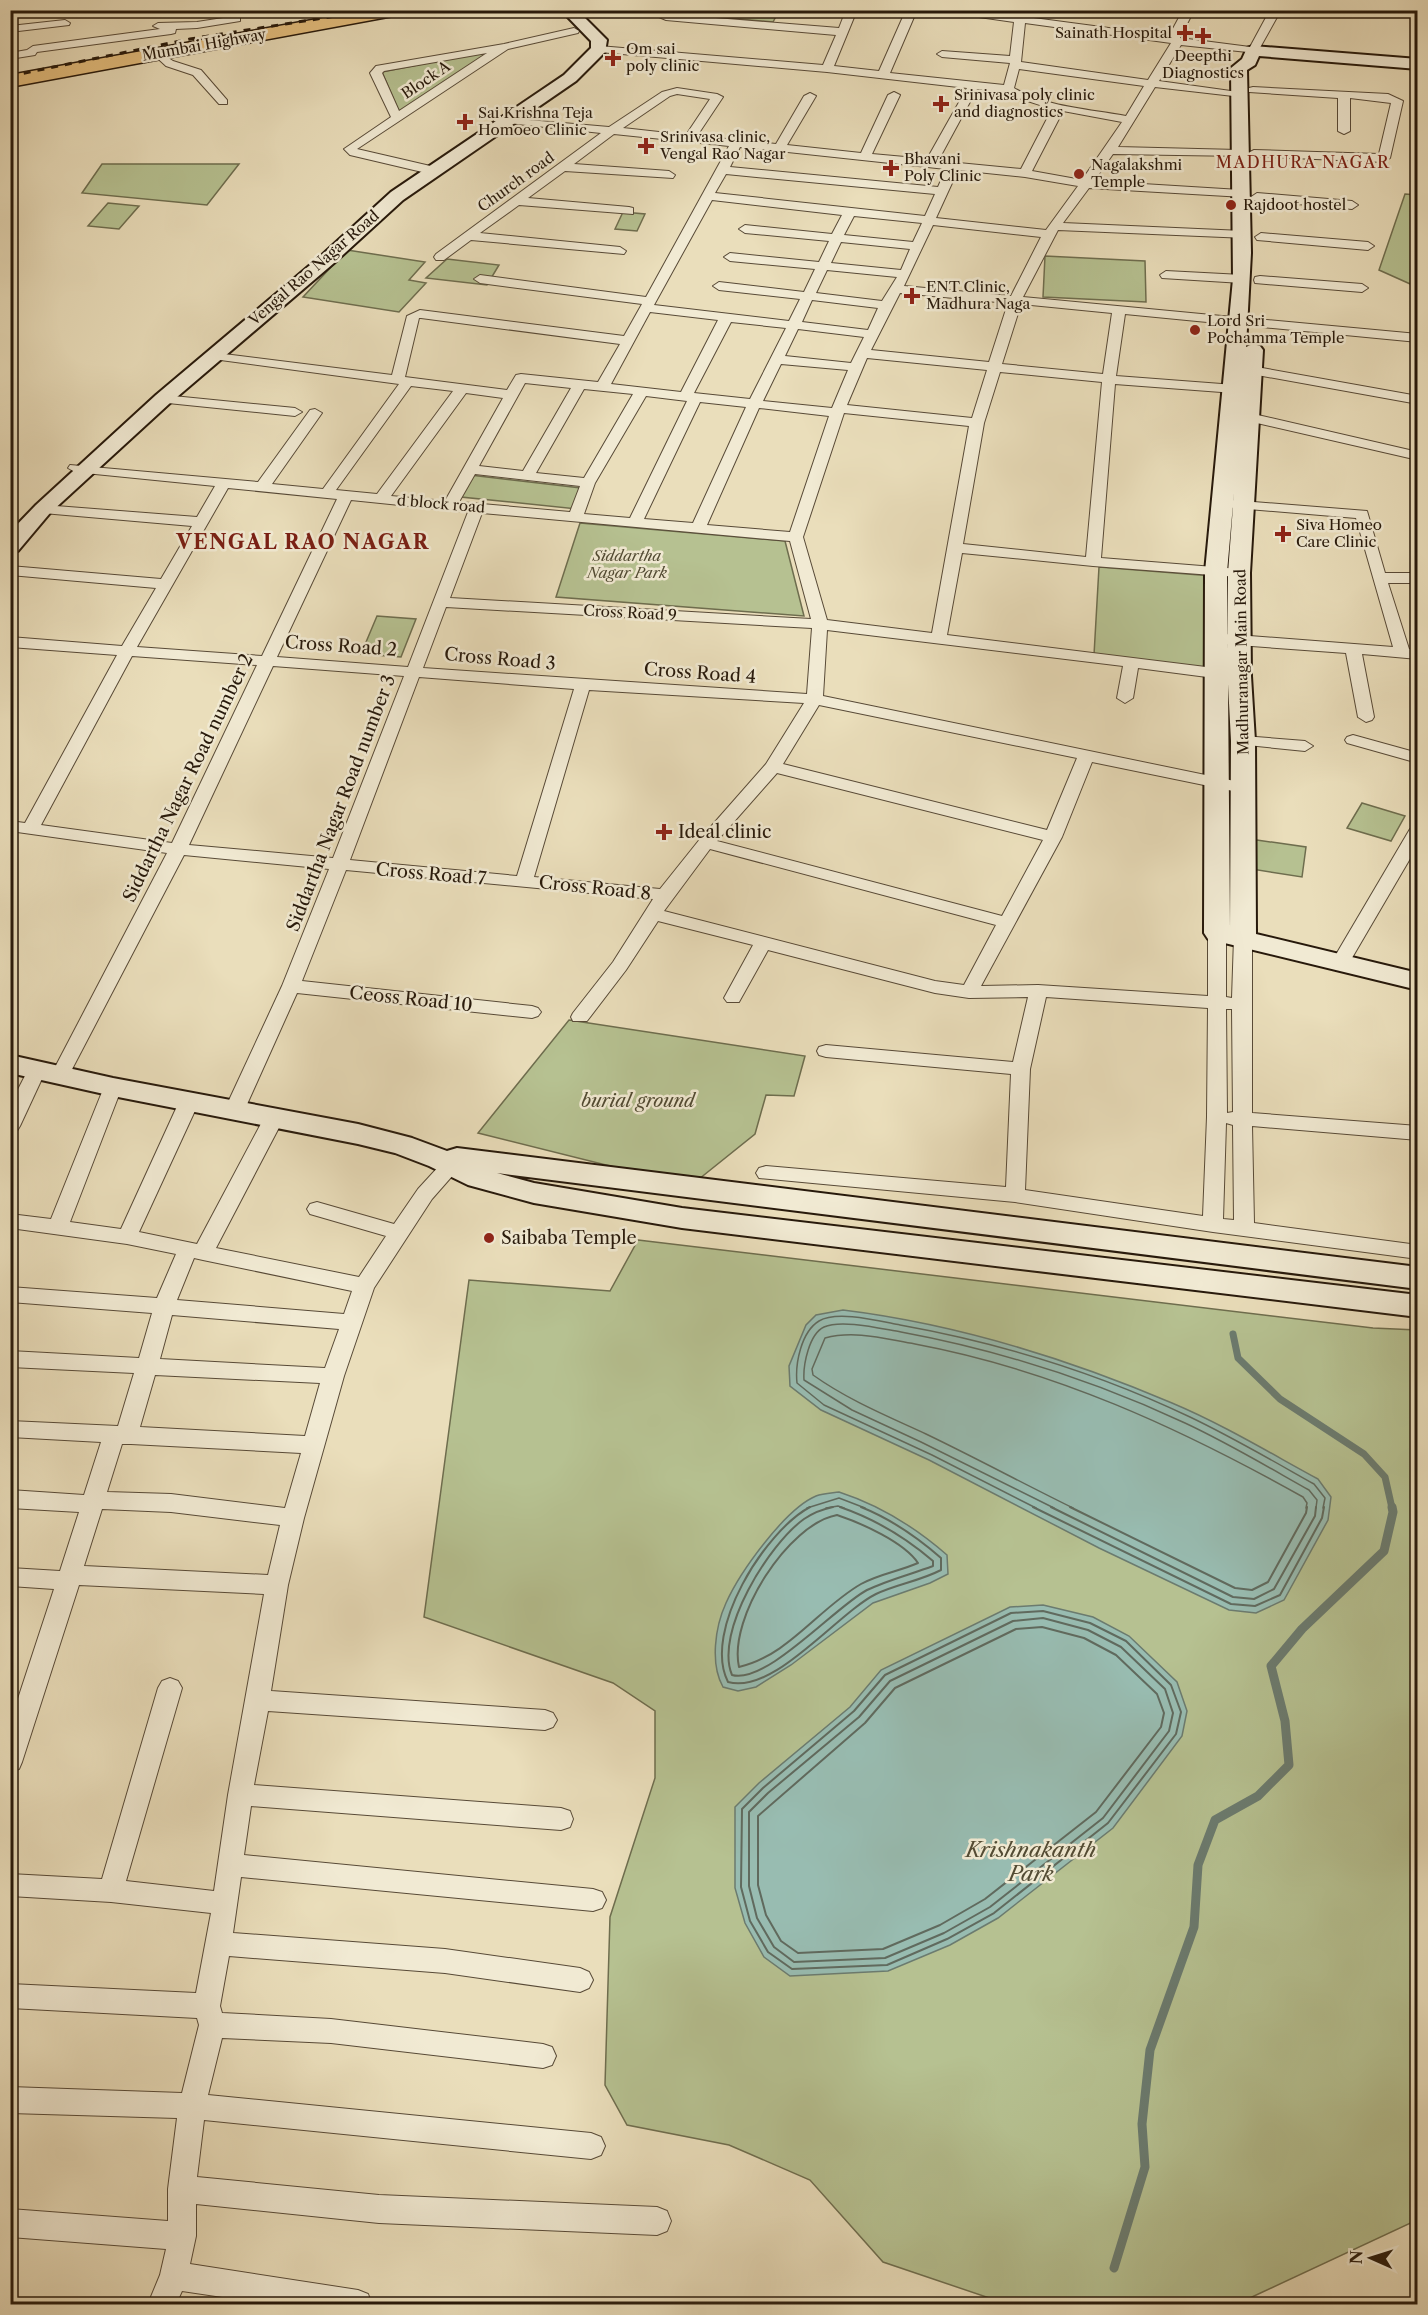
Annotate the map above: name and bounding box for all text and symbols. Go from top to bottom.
place label: Sainath Hospital [1055,23,1173,42]
street label: Mumbai Highway [140,24,268,65]
marker: Sainath Hospital [1176,24,1194,42]
marker: Deepthi Diagnostics [1194,27,1212,45]
place label: Om sai poly clinic [626,39,700,75]
place label: Deepthi Diagnostics [1162,46,1244,82]
marker: Om sai poly clinic [604,49,622,67]
street label: Block A [398,56,454,103]
place label: Srinivasa poly clinic and diagnostics [954,85,1095,121]
marker: Srinivasa poly clinic and diagnostics [932,95,950,113]
place label: Sai Krishna Teja Homoeo Clinic [478,103,593,139]
marker: Sai Krishna Teja Homoeo Clinic [456,113,474,131]
place label: Srinivasa clinic, Vengal Rao Nagar [659,127,786,163]
marker: Srinivasa clinic, Vengal Rao Nagar [637,137,655,155]
street label: Church road [474,147,558,216]
place label: Bhavani Poly Clinic [904,149,981,185]
district label: MADHURA NAGAR [1216,152,1390,172]
place label: Nagalakshmi Temple [1091,155,1183,191]
marker: Bhavani Poly Clinic [882,159,900,177]
marker: Nagalakshmi Temple [1072,167,1086,181]
place label: Rajdoot hostel [1243,195,1347,214]
marker: Rajdoot hostel [1224,198,1238,212]
street label: Vengal Rao Nagar Road [244,206,383,330]
place label: ENT Clinic, Madhura Naga [926,277,1030,313]
marker: ENT Clinic, Madhura Naga [903,287,921,305]
place label: Lord Sri Pochamma Temple [1207,311,1344,347]
marker: Lord Sri Pochamma Temple [1188,323,1202,337]
street label: d block road [396,490,486,517]
place label: Siva Homeo Care Clinic [1296,515,1382,551]
marker: Siva Homeo Care Clinic [1274,525,1292,543]
district label: VENGAL RAO NAGAR [175,530,430,554]
park label: Siddartha Nagar Park [586,546,667,582]
street label: Madhuranagar Main Road [1230,569,1253,755]
street label: Cross Road 9 [583,601,677,624]
street label: Cross Road 2 [284,631,398,661]
street label: Cross Road 3 [443,643,557,675]
street label: Siddartha Nagar Road number 2 [118,650,258,906]
street label: Cross Road 4 [643,658,757,688]
street label: Siddartha Nagar Road number 3 [282,672,400,934]
place label: Ideal clinic [678,821,772,843]
marker: Ideal clinic [655,823,673,841]
street label: Cross Road 7 [375,858,487,890]
street label: Cross Road 8 [538,871,652,905]
street label: Ceoss Road 10 [348,982,474,1016]
park label: burial ground [581,1090,697,1112]
place label: Saibaba Temple [501,1227,637,1249]
marker: Saibaba Temple [482,1231,496,1245]
park label: Krishnakanth Park [964,1837,1096,1886]
north arrow [1341,2228,1401,2288]
text: N [1346,2250,1366,2265]

